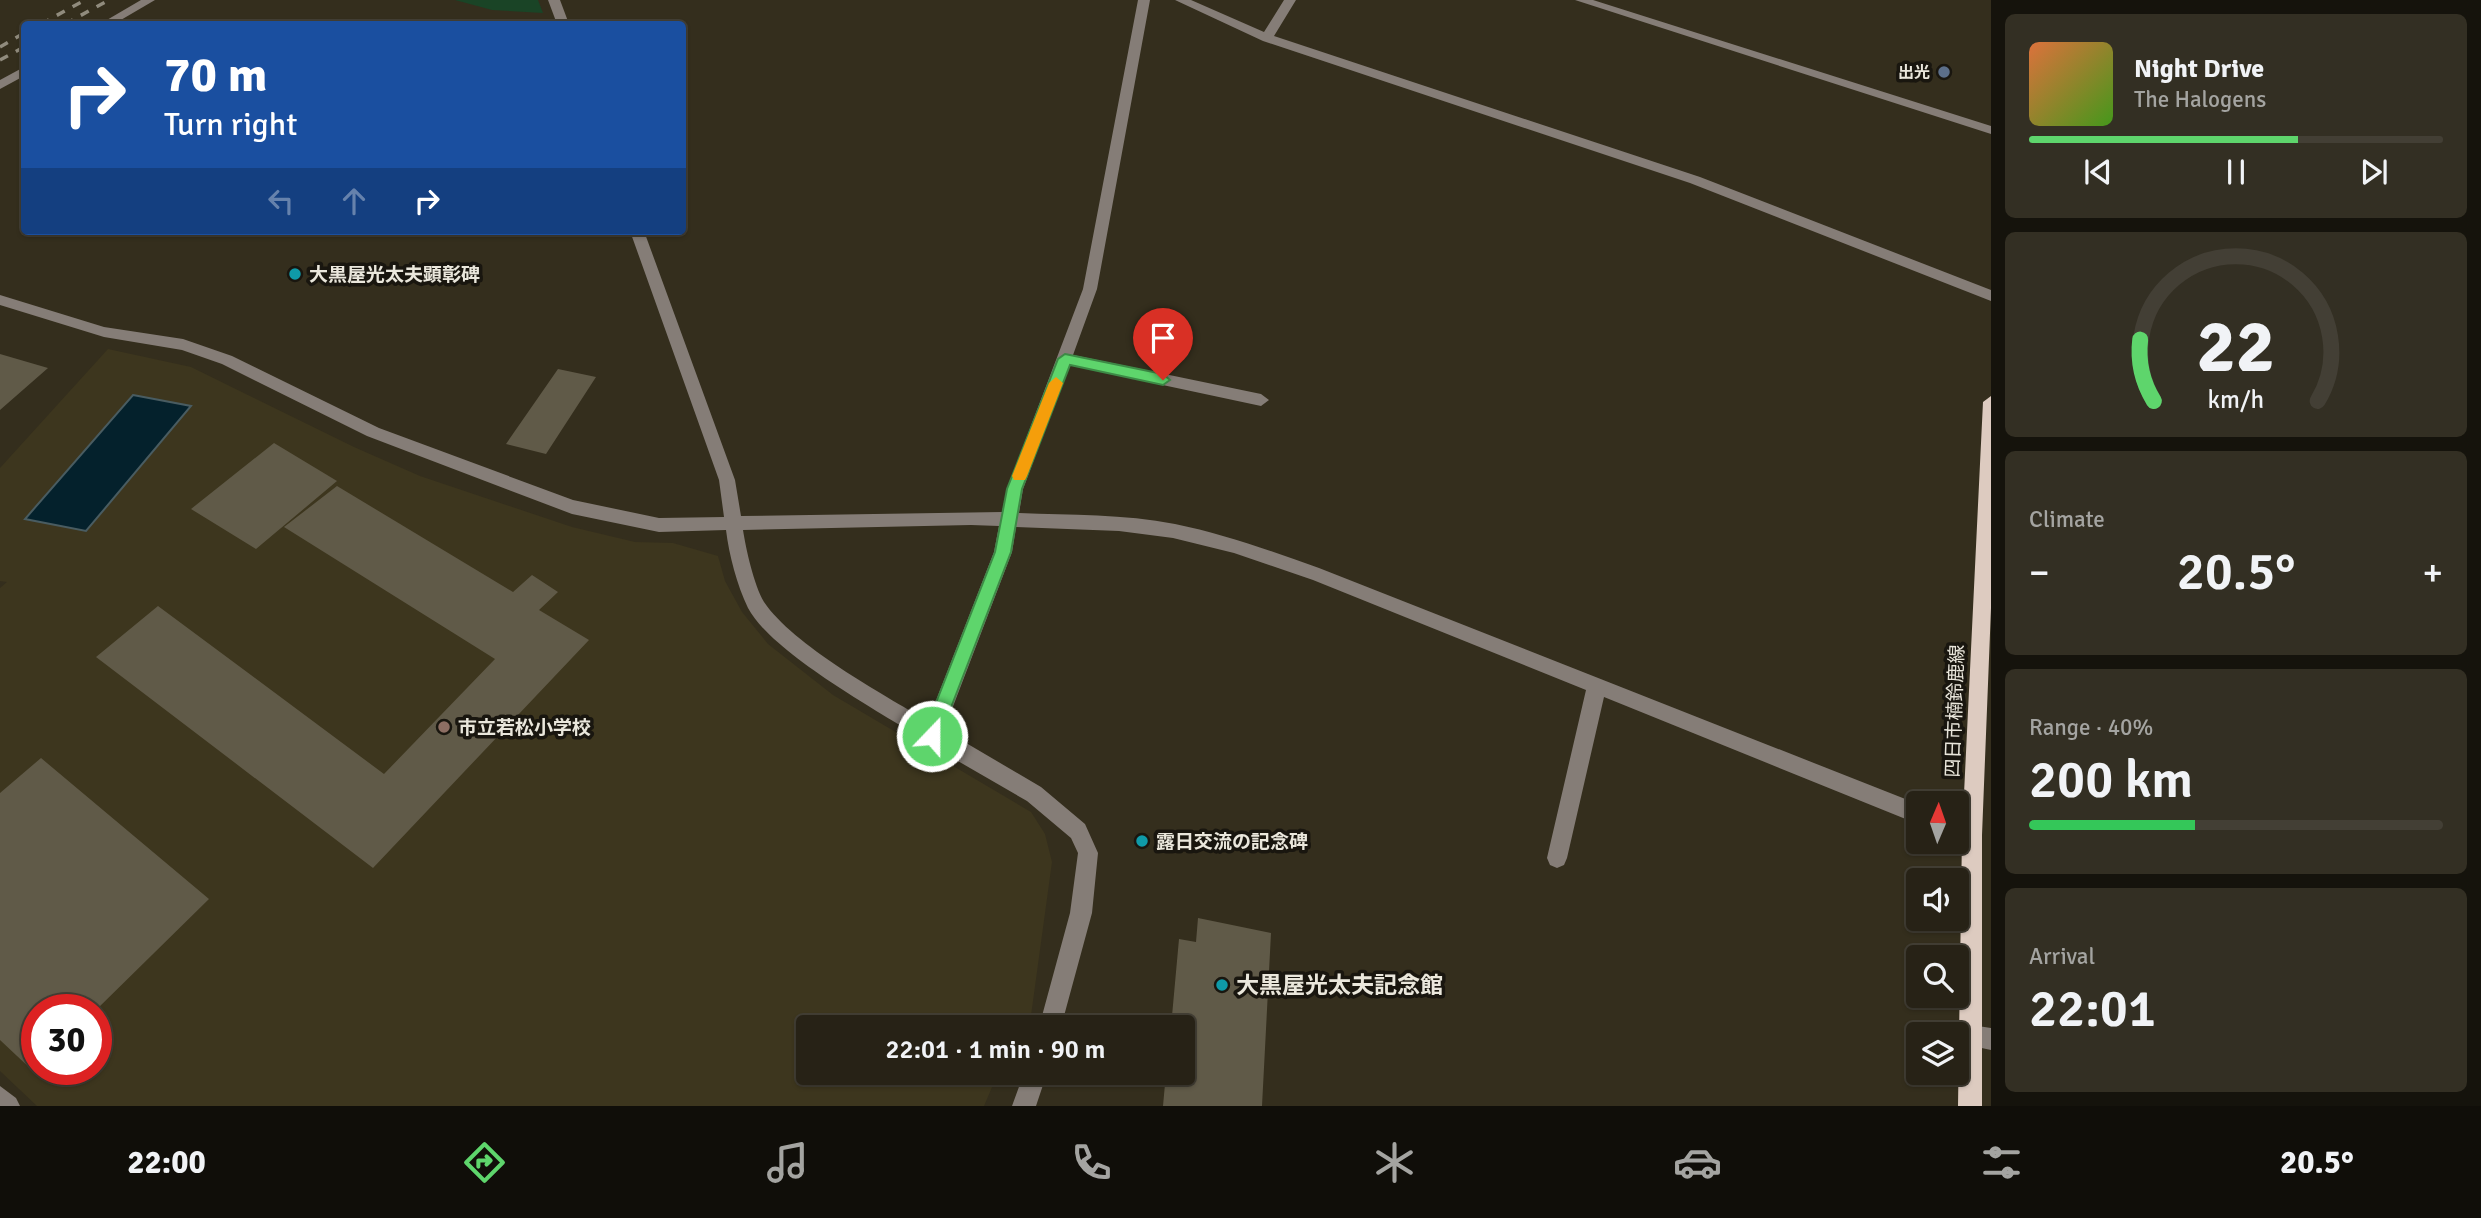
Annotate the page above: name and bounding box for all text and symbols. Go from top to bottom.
text: 70 m [164,45,267,105]
icon: right [49,49,140,140]
text: Night Drive [2134,53,2264,85]
place label: 出光 [1898,63,1930,83]
marker: 出光 [1936,64,1952,80]
text: The Halogens [2134,85,2266,114]
text: Turn right [164,105,297,144]
icon: previous [2079,153,2117,191]
icon: pause [2217,153,2255,191]
icon: next [2355,153,2393,191]
icon: left [262,182,300,220]
icon: ahead [335,182,373,220]
icon: right [408,182,446,220]
place label: 大黒屋光太夫顕彰碑 [309,263,480,287]
marker: 大黒屋光太夫顕彰碑 [287,266,303,282]
text: 22 [2197,303,2275,392]
pin [1133,308,1193,380]
icon: arrive [1144,319,1182,357]
text: km/h [2208,383,2264,414]
text: Climate [2029,505,2105,534]
text: 20.5° [2177,540,2295,604]
text: − [2029,549,2050,596]
text: + [2422,549,2443,596]
street label: 四日市楠鈴鹿線 [1941,644,1969,778]
position arrow [895,699,969,773]
text: Range · 40% [2029,713,2153,742]
place label: 市立若松小学校 [458,716,591,740]
marker: 市立若松小学校 [436,719,452,735]
text: 200 km [2029,748,2193,812]
north arrow [1906,791,1969,854]
map controls [1906,791,1969,1085]
place label: 露日交流の記念碑 [1156,830,1308,854]
marker: 露日交流の記念碑 [1134,833,1150,849]
button: sound [1906,868,1969,931]
text: Arrival [2029,942,2095,971]
button: search [1906,945,1969,1008]
place label: 大黒屋光太夫記念館 [1236,971,1443,1000]
marker: 大黒屋光太夫記念館 [1214,977,1230,993]
text: 22:01 [2029,977,2156,1041]
speed limit sign: 30 [21,994,112,1085]
button: layers [1906,1022,1969,1085]
text: 22:01 · 1 min · 90 m [886,1034,1105,1066]
icon: directions [460,1138,509,1187]
icon: music [763,1138,812,1187]
icon: phone [1067,1138,1116,1187]
icon: climate [1370,1138,1419,1187]
icon: car [1673,1138,1722,1187]
icon: filters [1977,1138,2026,1187]
text: 22:00 [127,1143,206,1182]
text: 20.5° [2280,1143,2354,1182]

